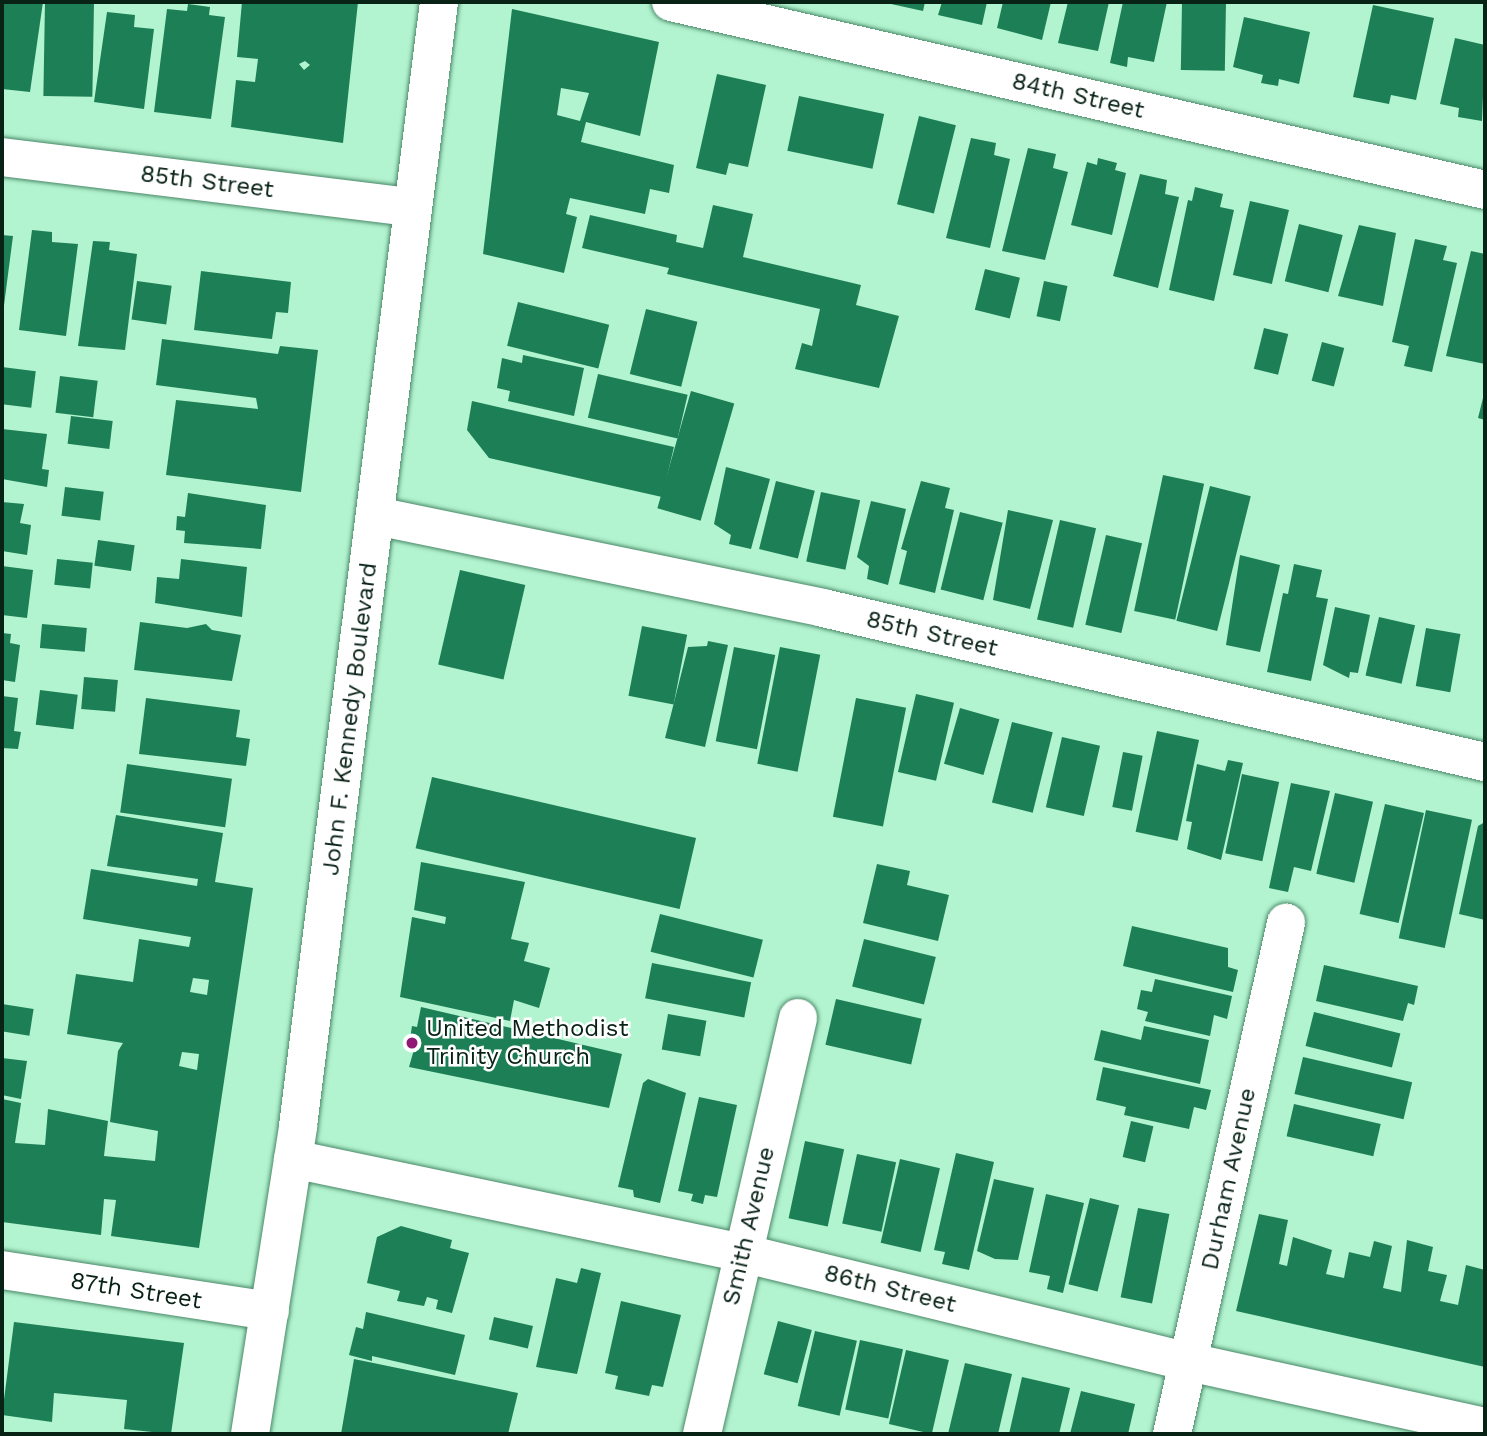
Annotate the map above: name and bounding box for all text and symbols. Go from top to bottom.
street label: 84th Street [1009,67,1147,125]
street label: 85th Street [139,160,275,204]
street label: John F. Kennedy Boulevard [316,560,384,878]
street label: 85th Street [863,605,1001,663]
place label: United Methodist Trinity Church [426,1015,628,1071]
marker: United Methodist Trinity Church [404,1035,420,1051]
street label: Durham Avenue [1196,1085,1262,1273]
street label: Smith Avenue [717,1144,781,1308]
street label: 86th Street [821,1259,959,1319]
street label: 87th Street [68,1266,204,1316]

